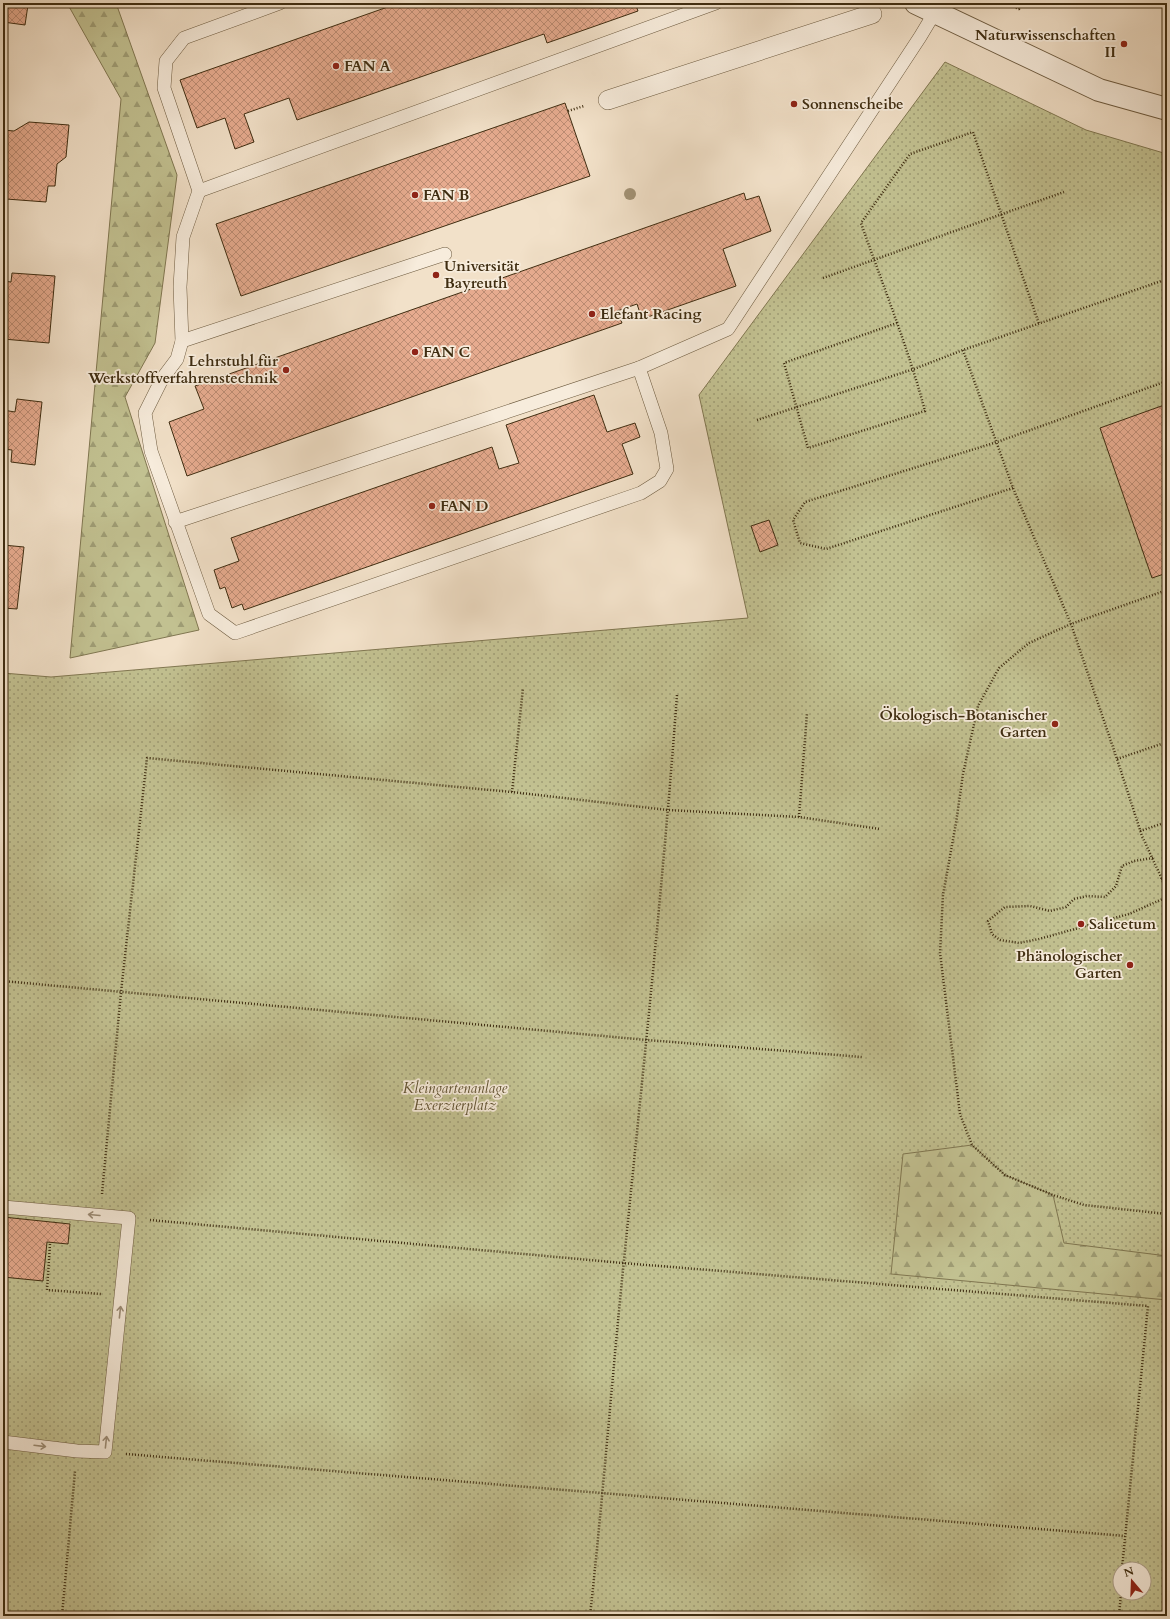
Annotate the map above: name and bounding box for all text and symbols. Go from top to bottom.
place label: Naturwissenschaften II [975,25,1116,62]
marker: Naturwissenschaften II [1119,39,1129,49]
place label: FAN A [344,56,392,76]
marker: FAN A [331,61,341,71]
place label: Sonnenscheibe [802,94,904,114]
marker: Sonnenscheibe [789,99,799,109]
place label: FAN B [423,185,470,205]
marker: FAN B [410,190,420,200]
place label: Universität Bayreuth [444,256,520,293]
marker: Universität Bayreuth [431,270,441,280]
place label: Elefant Racing [600,304,702,324]
marker: Elefant Racing [587,309,597,319]
place label: FAN C [423,342,471,362]
marker: FAN C [410,347,420,357]
place label: Lehrstuhl für Werkstoffverfahrenstechnik [87,351,279,388]
marker: Lehrstuhl für Werkstoffverfahrenstechnik [281,365,291,375]
place label: FAN D [440,496,489,516]
marker: FAN D [427,501,437,511]
place label: Ökologisch-Botanischer Garten [879,705,1048,742]
marker: Ökologisch-Botanischer Garten [1050,719,1060,729]
place label: Salicetum [1089,914,1156,934]
marker: Salicetum [1076,919,1086,929]
place label: Phänologischer Garten [1016,946,1123,983]
marker: Phänologischer Garten [1125,960,1135,970]
park label: Kleingartenanlage Exerzierplatz [403,1078,507,1115]
one-way arrow [88,1211,101,1218]
one-way arrow [116,1306,123,1319]
one-way arrow [103,1436,110,1449]
one-way arrow [33,1443,46,1450]
north arrow [1112,1561,1152,1601]
text: N [1122,1563,1136,1581]

